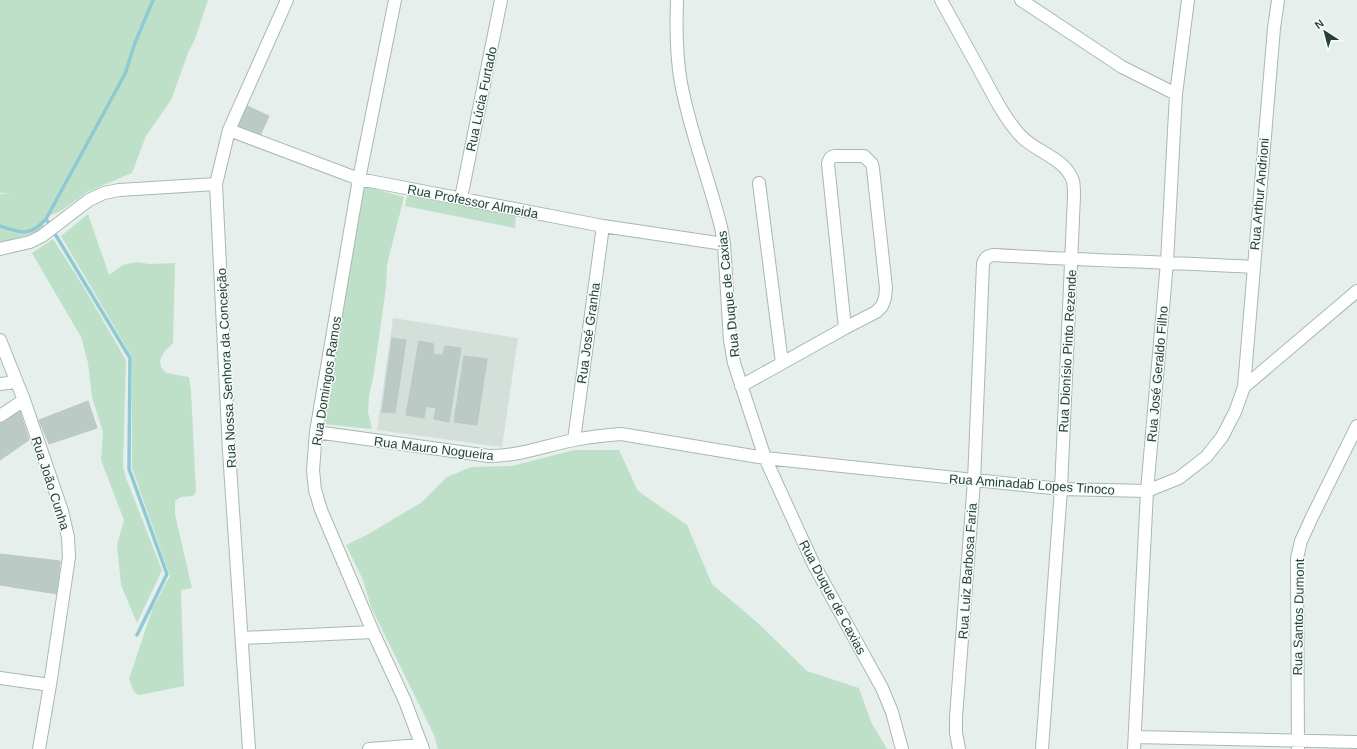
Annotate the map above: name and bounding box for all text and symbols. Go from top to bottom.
north arrow [1305,12,1345,52]
text: N [1312,17,1326,31]
street label: Rua Lúcia Furtado [463,45,500,153]
street label: Rua Arthur Andrioni [1247,137,1272,251]
street label: Rua Professor Almeida [406,181,540,222]
street label: Rua Duque de Caxias [714,229,743,358]
street label: Rua Nossa Senhora da Conceição [214,268,239,468]
street label: Rua Dionísio Pinto Rezende [1056,269,1079,433]
street label: Rua José Granha [574,281,603,385]
street label: Rua José Geraldo Filho [1144,305,1171,443]
street label: Rua Domingos Ramos [309,315,344,447]
street label: Rua João Cunha [28,434,73,533]
street label: Rua Mauro Nogueira [373,434,495,463]
street label: Rua Aminadab Lopes Tinoco [949,471,1115,498]
street label: Rua Luiz Barbosa Faria [955,502,980,640]
street label: Rua Duque de Caxias [796,538,869,657]
street label: Rua Santos Dumont [1290,558,1307,676]

